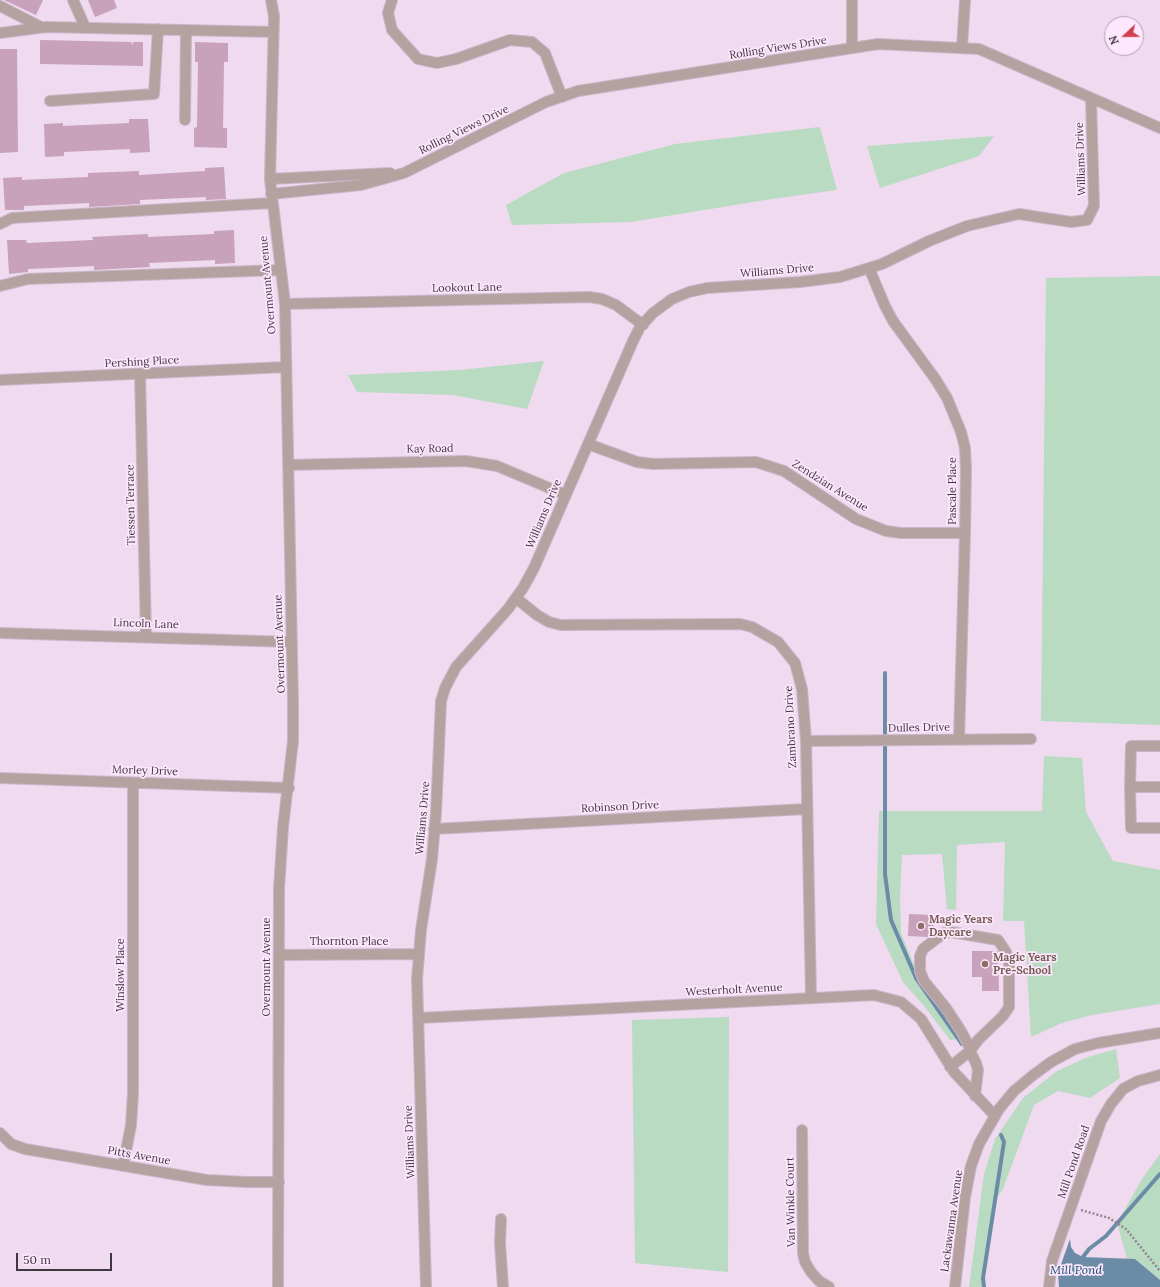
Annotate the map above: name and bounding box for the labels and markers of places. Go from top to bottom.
place label: Magic Years Daycare [929,913,993,939]
marker: Magic Years Daycare [916,921,926,931]
place label: Magic Years Pre-School [993,951,1057,977]
marker: Magic Years Pre-School [980,959,990,969]

